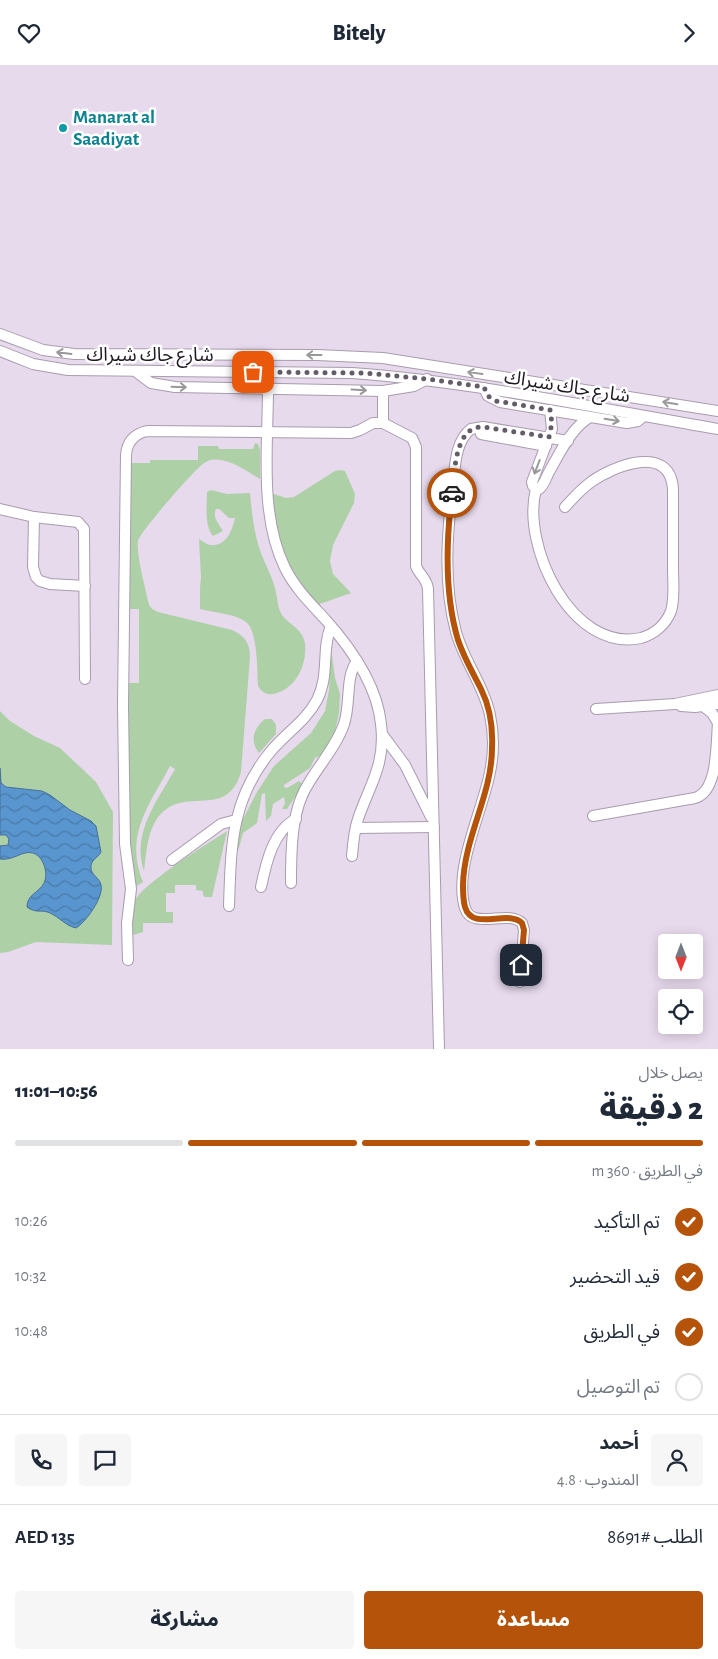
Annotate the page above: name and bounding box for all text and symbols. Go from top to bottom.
icon: heart [15,19,43,47]
icon: forward [675,19,703,47]
text: Bitely [332,22,386,44]
place label: Manarat al Saadiyat [73,108,155,149]
marker: Manarat al Saadiyat [57,122,69,134]
street label: شارع جاك شيراك [86,346,214,368]
one-way arrow [56,348,72,358]
one-way arrow [306,350,322,360]
pin [232,351,274,393]
icon: bag [239,358,267,386]
one-way arrow [467,368,483,378]
street label: شارع جاك شيراك [502,368,631,409]
one-way arrow [170,382,187,392]
one-way arrow [351,385,367,394]
one-way arrow [662,398,678,408]
one-way arrow [604,416,620,426]
one-way arrow [532,458,541,474]
courier [427,468,477,518]
icon: car [438,479,466,507]
north arrow [658,934,702,979]
map controls [658,934,703,1034]
pin [500,944,542,986]
icon: home [507,951,535,979]
button: locate [658,989,703,1034]
text: يصل خلال [639,1065,703,1081]
text: 10:56–11:01 [15,1082,98,1101]
text: 2 دقيقة [599,1093,703,1125]
text: في الطريق · 360 m [592,1163,703,1179]
icon: check [675,1208,703,1236]
text: 10:26 [15,1213,47,1229]
text: تم التأكيد [593,1213,660,1232]
icon: check [675,1263,703,1291]
text: 10:32 [15,1268,47,1284]
text: قيد التحضير [570,1268,660,1287]
icon: check [675,1318,703,1346]
text: 10:48 [15,1323,48,1339]
text: في الطريق [583,1323,660,1342]
text: تم التوصيل [577,1378,660,1397]
button: phone [15,1434,67,1486]
button: chat [79,1434,131,1486]
text: أحمد [599,1434,639,1453]
button: person [651,1434,703,1486]
text: المندوب · 4.8 [557,1472,639,1488]
text: AED 135 [15,1528,75,1547]
text: الطلب #8691 [607,1528,703,1547]
button: مشاركة [15,1591,354,1649]
button: مساعدة [364,1591,703,1649]

